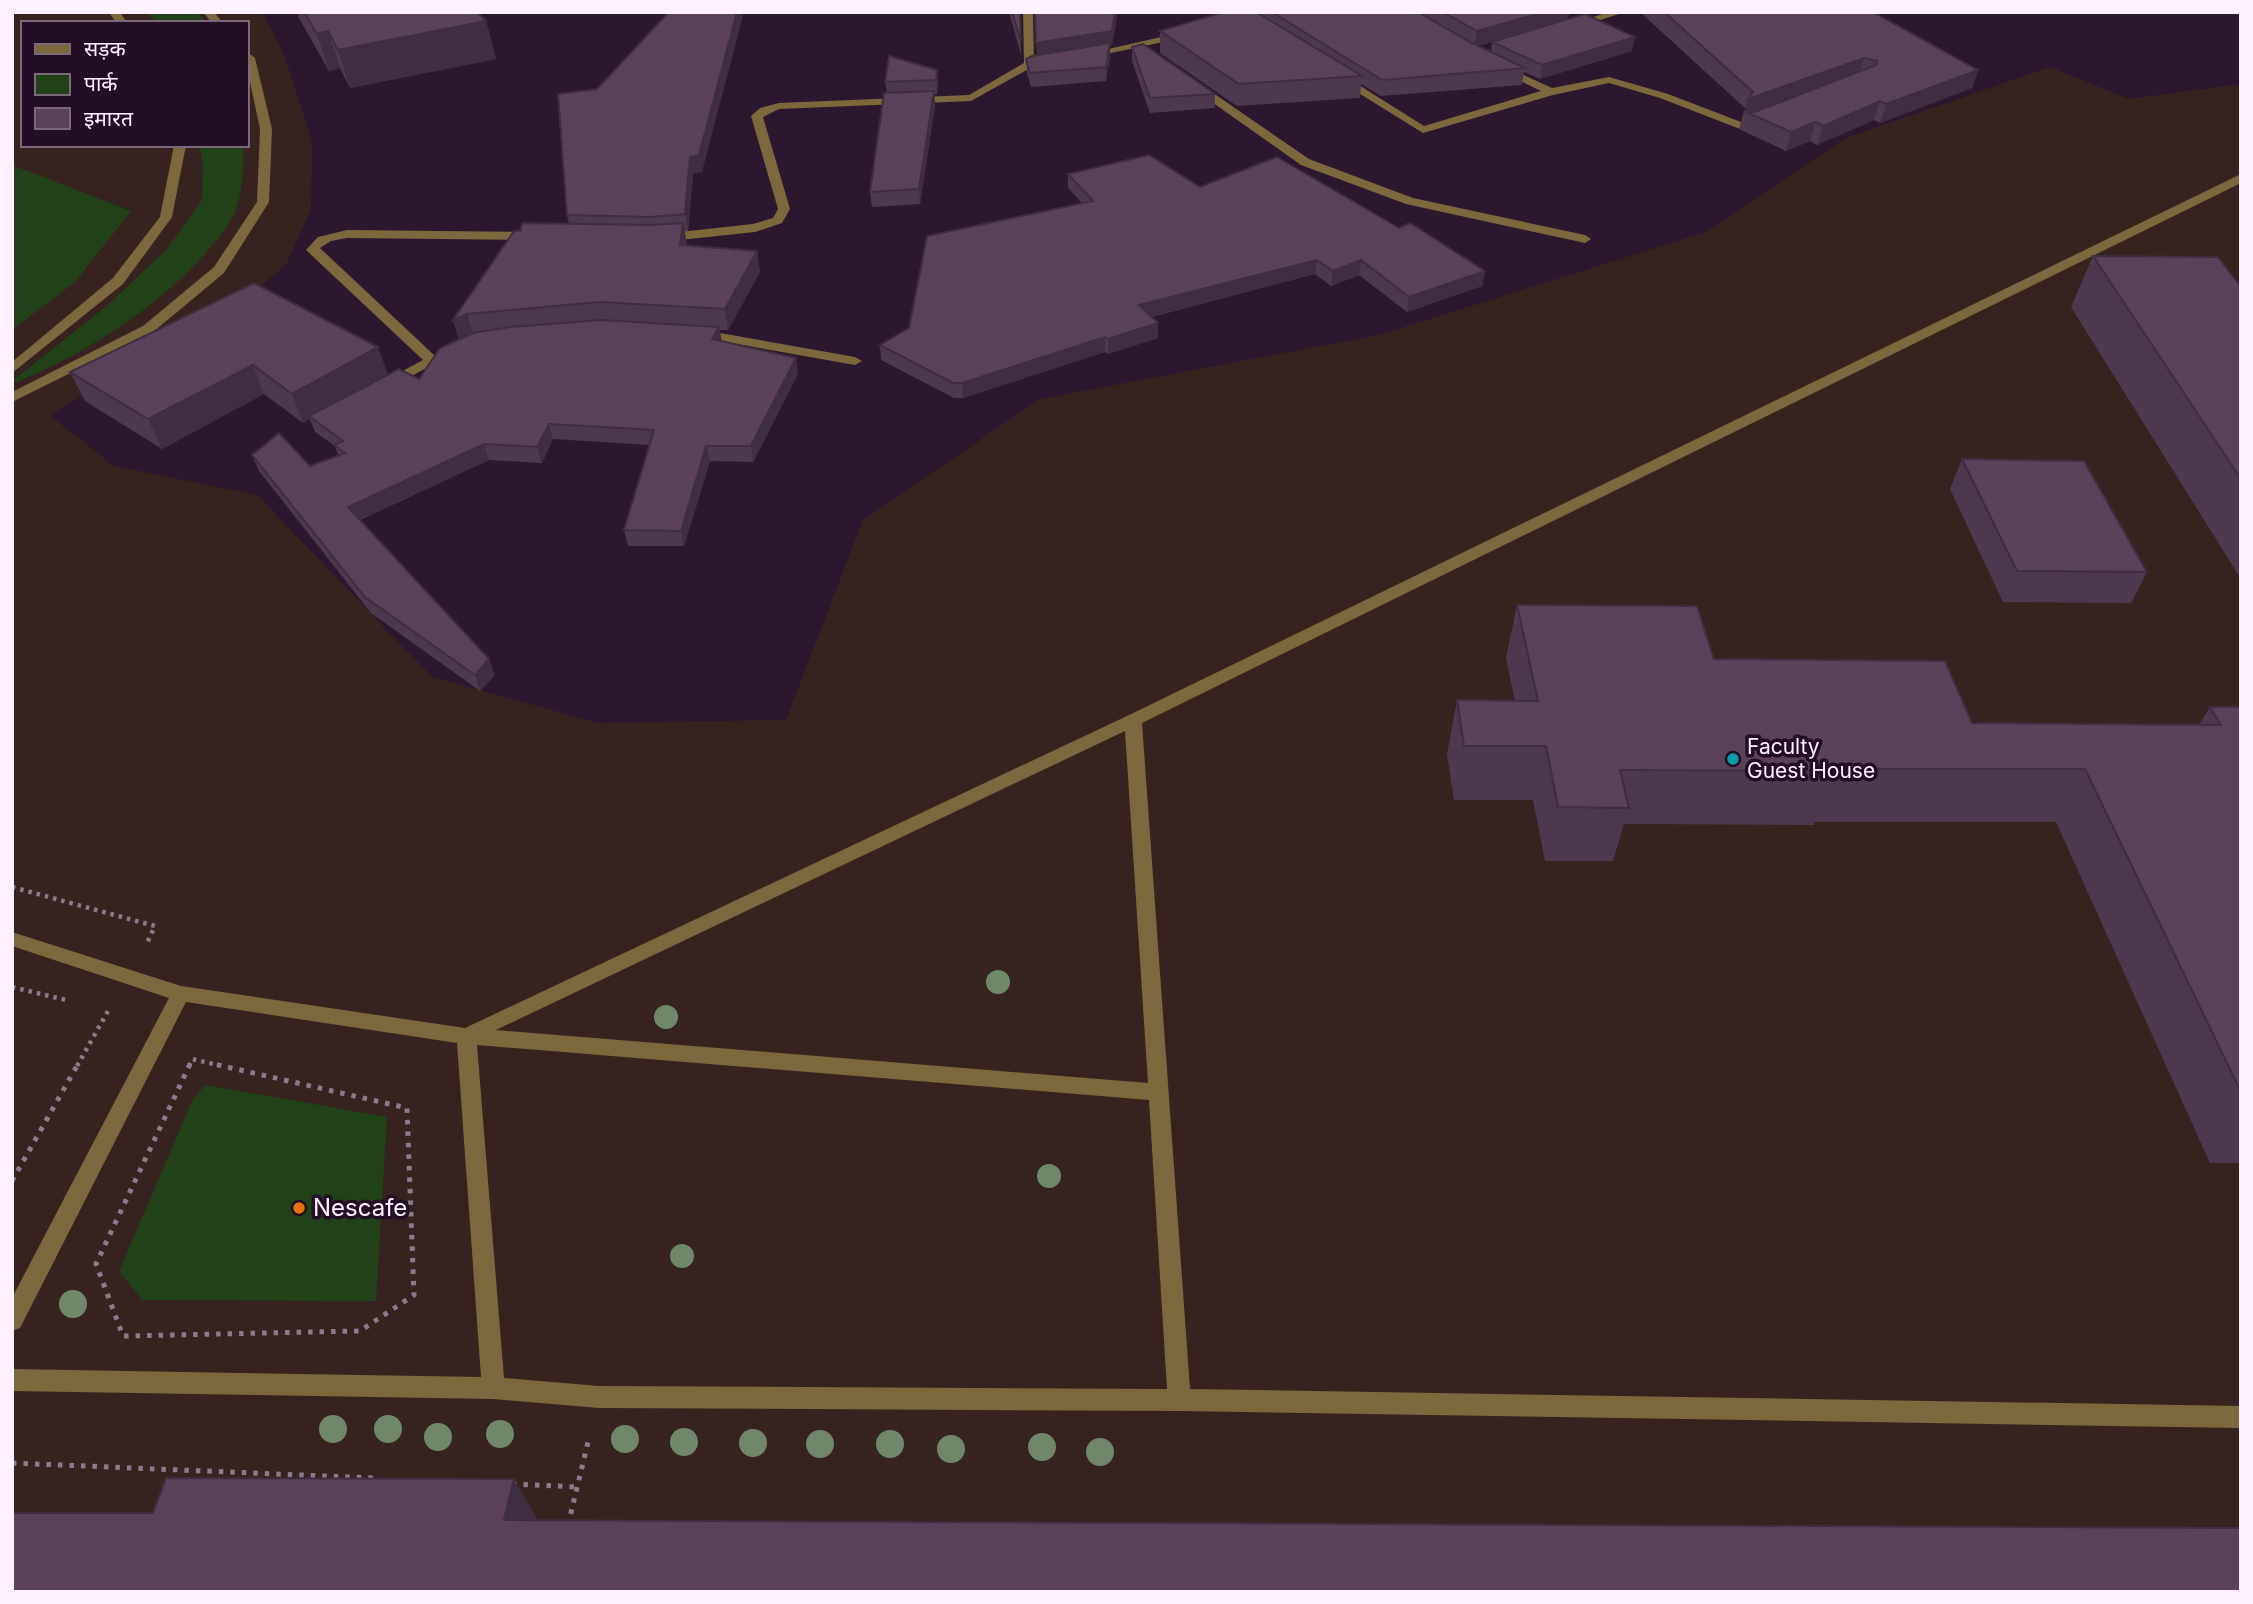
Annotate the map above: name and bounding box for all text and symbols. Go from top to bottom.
legend [21,21,248,147]
text: सड़क [84,36,126,61]
text: पार्क [84,71,118,96]
text: इमारत [84,106,134,131]
place label: Faculty Guest House [1747,734,1875,783]
marker: Faculty Guest House [1725,751,1741,767]
place label: Nescafe [313,1193,407,1222]
marker: Nescafe [291,1200,307,1216]

